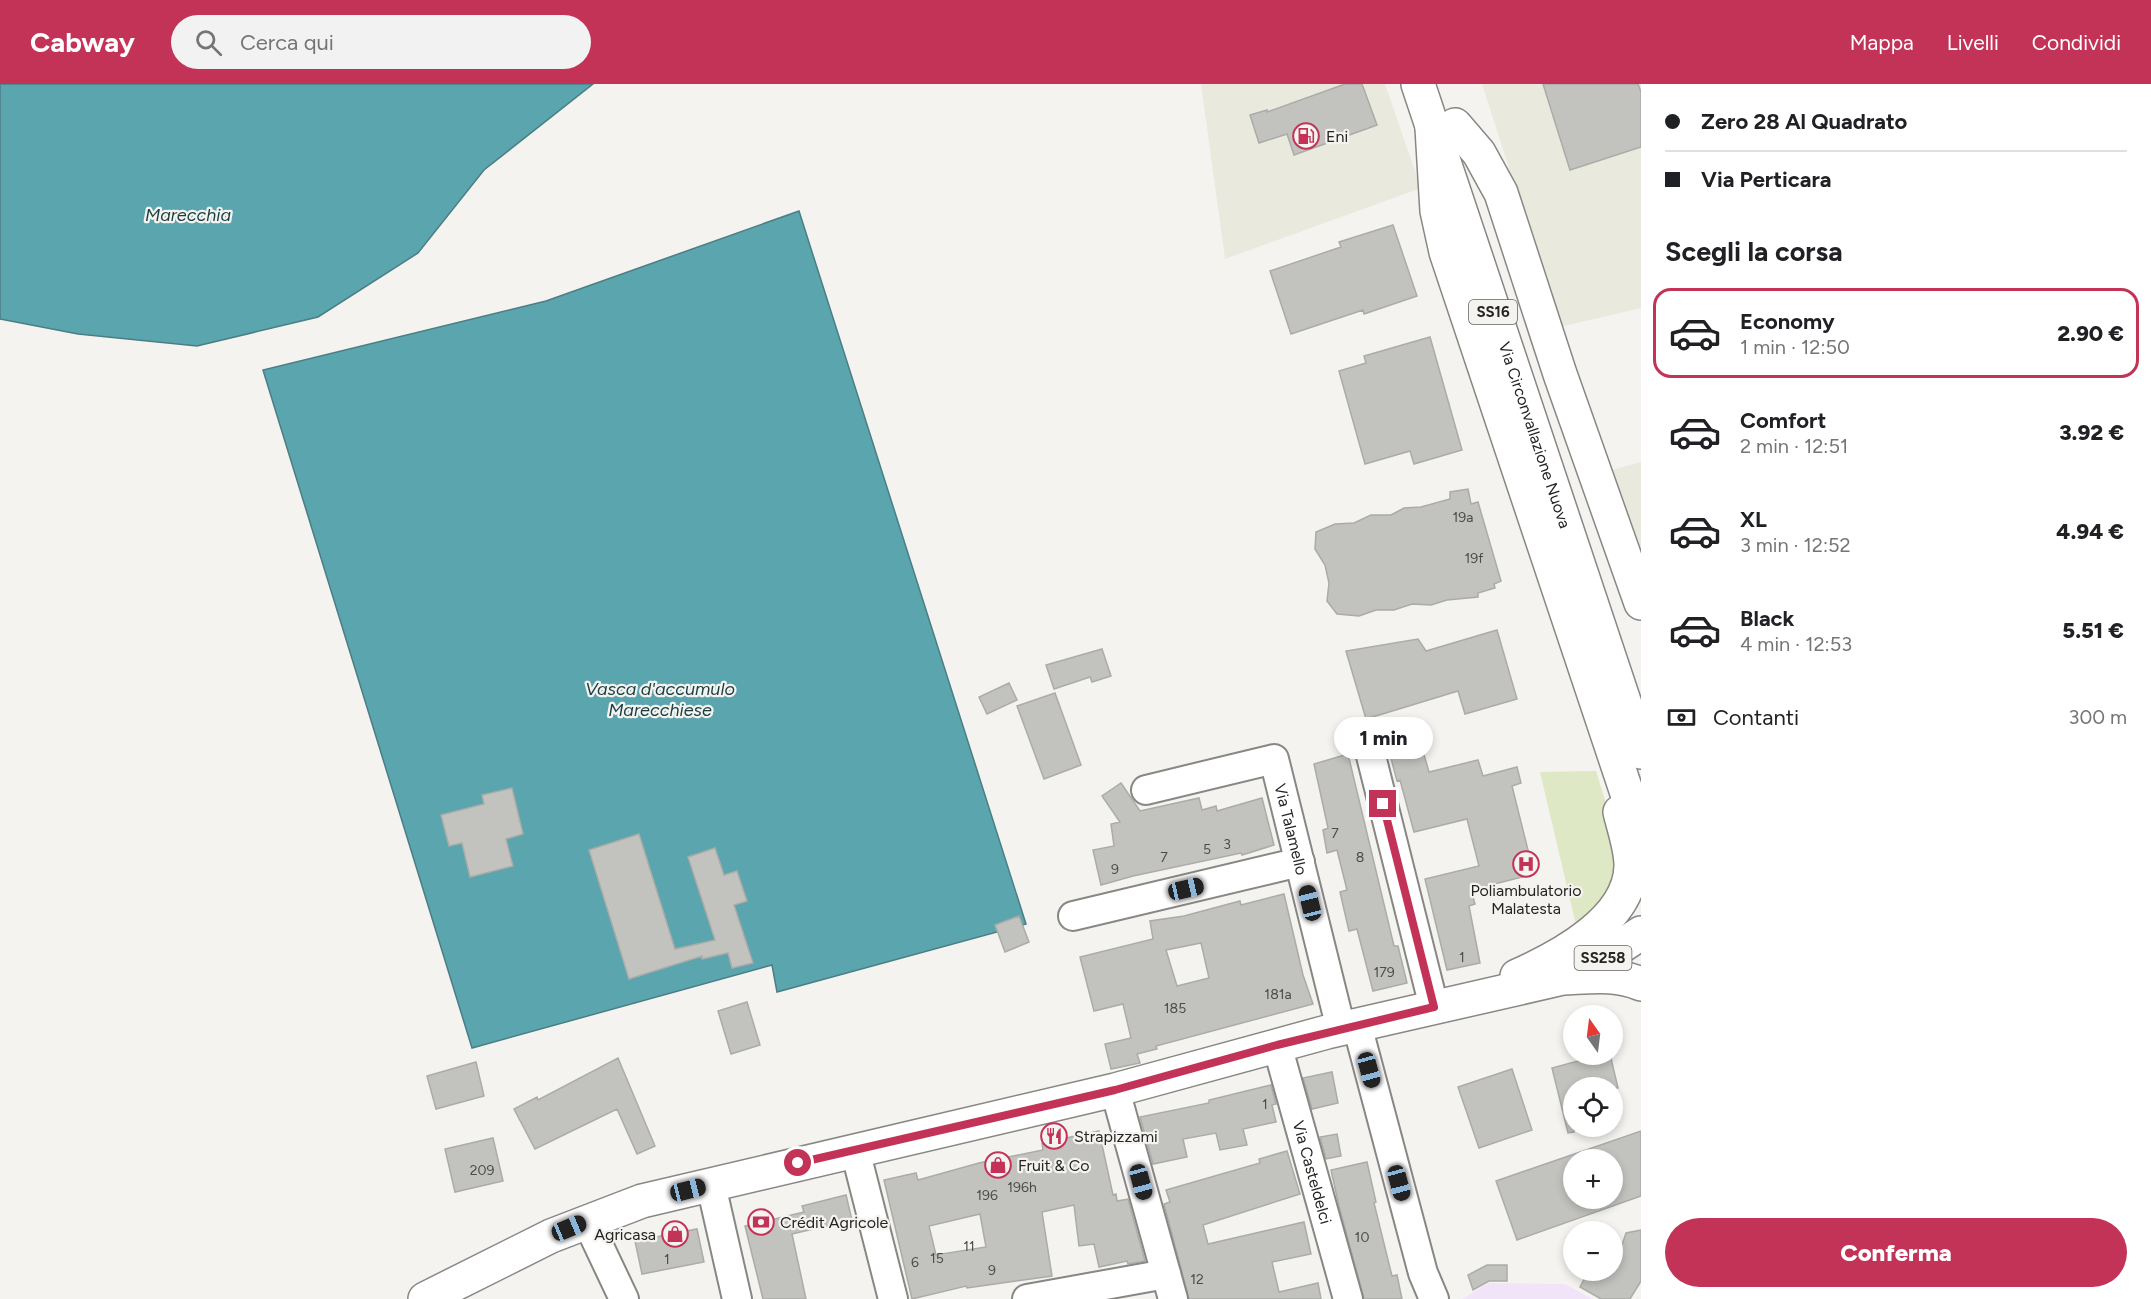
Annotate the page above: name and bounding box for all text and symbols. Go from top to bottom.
search box [171,15,591,69]
text: Cabway [30,25,135,59]
icon: search [192,26,225,59]
text: Cerca qui [240,29,334,56]
text: Mappa [1850,30,1914,55]
text: Livelli [1947,30,1999,55]
text: Condividi [2032,30,2121,55]
text: Zero 28 Al Quadrato [1701,108,1907,135]
fuel station icon: Eni [1291,121,1321,151]
place label: Eni [1326,127,1348,146]
text: Via Perticara [1701,166,1832,193]
water label: Marecchia [145,204,231,226]
text: Scegli la corsa [1665,235,1843,268]
road number: SS16 [1469,300,1517,324]
icon: car [1668,306,1722,360]
text: Economy [1740,308,1835,335]
text: 2.90 € [2057,320,2124,347]
text: 1 min · 12:50 [1740,335,1850,359]
street label: Via Circonvallazione Nuova [1495,339,1575,531]
icon: car [1668,405,1722,459]
text: Comfort [1740,407,1826,434]
text: 3.92 € [2059,419,2124,446]
text: 2 min · 12:51 [1740,434,1848,458]
icon: car [1668,504,1722,558]
text: XL [1740,506,1767,533]
house number: 19a [1453,509,1473,526]
text: 4.94 € [2056,518,2124,545]
text: 3 min · 12:52 [1740,533,1851,557]
house number: 19f [1465,550,1484,567]
icon: car [1668,603,1722,657]
text: Black [1740,605,1794,632]
text: 5.51 € [2062,617,2124,644]
text: 4 min · 12:53 [1740,632,1852,656]
water label: Vasca d'accumulo Marecchiese [585,678,735,721]
icon: cash [1665,701,1698,734]
text: Contanti [1713,704,1799,731]
text: 300 m [2069,705,2127,729]
callout: 1 min [1334,717,1432,759]
text: 1 min [1360,726,1407,750]
street label: Via Talamello [1271,782,1312,877]
route end [1369,790,1396,817]
house number: 7 [1331,825,1339,842]
house number: 3 [1223,836,1231,853]
house number: 5 [1203,841,1211,858]
house number: 7 [1160,849,1168,866]
house number: 8 [1356,849,1364,866]
hospital icon: Poliambulatorio Malatesta [1511,849,1541,879]
house number: 9 [1111,861,1119,878]
car [1166,876,1206,902]
place label: Poliambulatorio Malatesta [1470,881,1582,918]
car [1297,883,1323,923]
road number: SS258 [1574,946,1632,970]
house number: 1 [1459,949,1465,966]
house number: 179 [1373,964,1395,981]
house number: 181a [1264,986,1292,1003]
house number: 185 [1164,1000,1186,1017]
north arrow [1563,1005,1623,1065]
map controls [1563,1005,1623,1281]
car [1356,1050,1382,1090]
button: locate [1563,1077,1623,1137]
house number: 1 [1262,1096,1268,1113]
street label: Via Casteldelci [1289,1118,1336,1226]
restaurant icon: Strapizzami [1039,1121,1069,1151]
place label: Strapizzami [1074,1127,1158,1146]
route start [784,1149,811,1176]
button: + [1563,1149,1623,1209]
shop icon: Fruit & Co [983,1150,1013,1180]
place label: Fruit & Co [1018,1156,1090,1175]
house number: 209 [470,1162,494,1179]
car [1128,1162,1154,1202]
car [1386,1163,1412,1203]
car [668,1177,708,1203]
house number: 196h [1007,1179,1037,1196]
house number: 196 [976,1187,998,1204]
bank icon: Crédit Agricole [746,1207,776,1237]
car [549,1213,589,1243]
place label: Crédit Agricole [780,1213,888,1232]
button: Conferma [1665,1218,2127,1287]
shop icon: Agricasa [660,1219,690,1249]
button: − [1563,1221,1623,1281]
place label: Agricasa [594,1225,656,1244]
house number: 10 [1355,1229,1369,1246]
house number: 11 [963,1238,975,1255]
house number: 15 [930,1250,944,1267]
house number: 1 [664,1251,670,1268]
house number: 6 [911,1254,919,1271]
house number: 9 [988,1262,996,1279]
house number: 12 [1190,1271,1204,1288]

